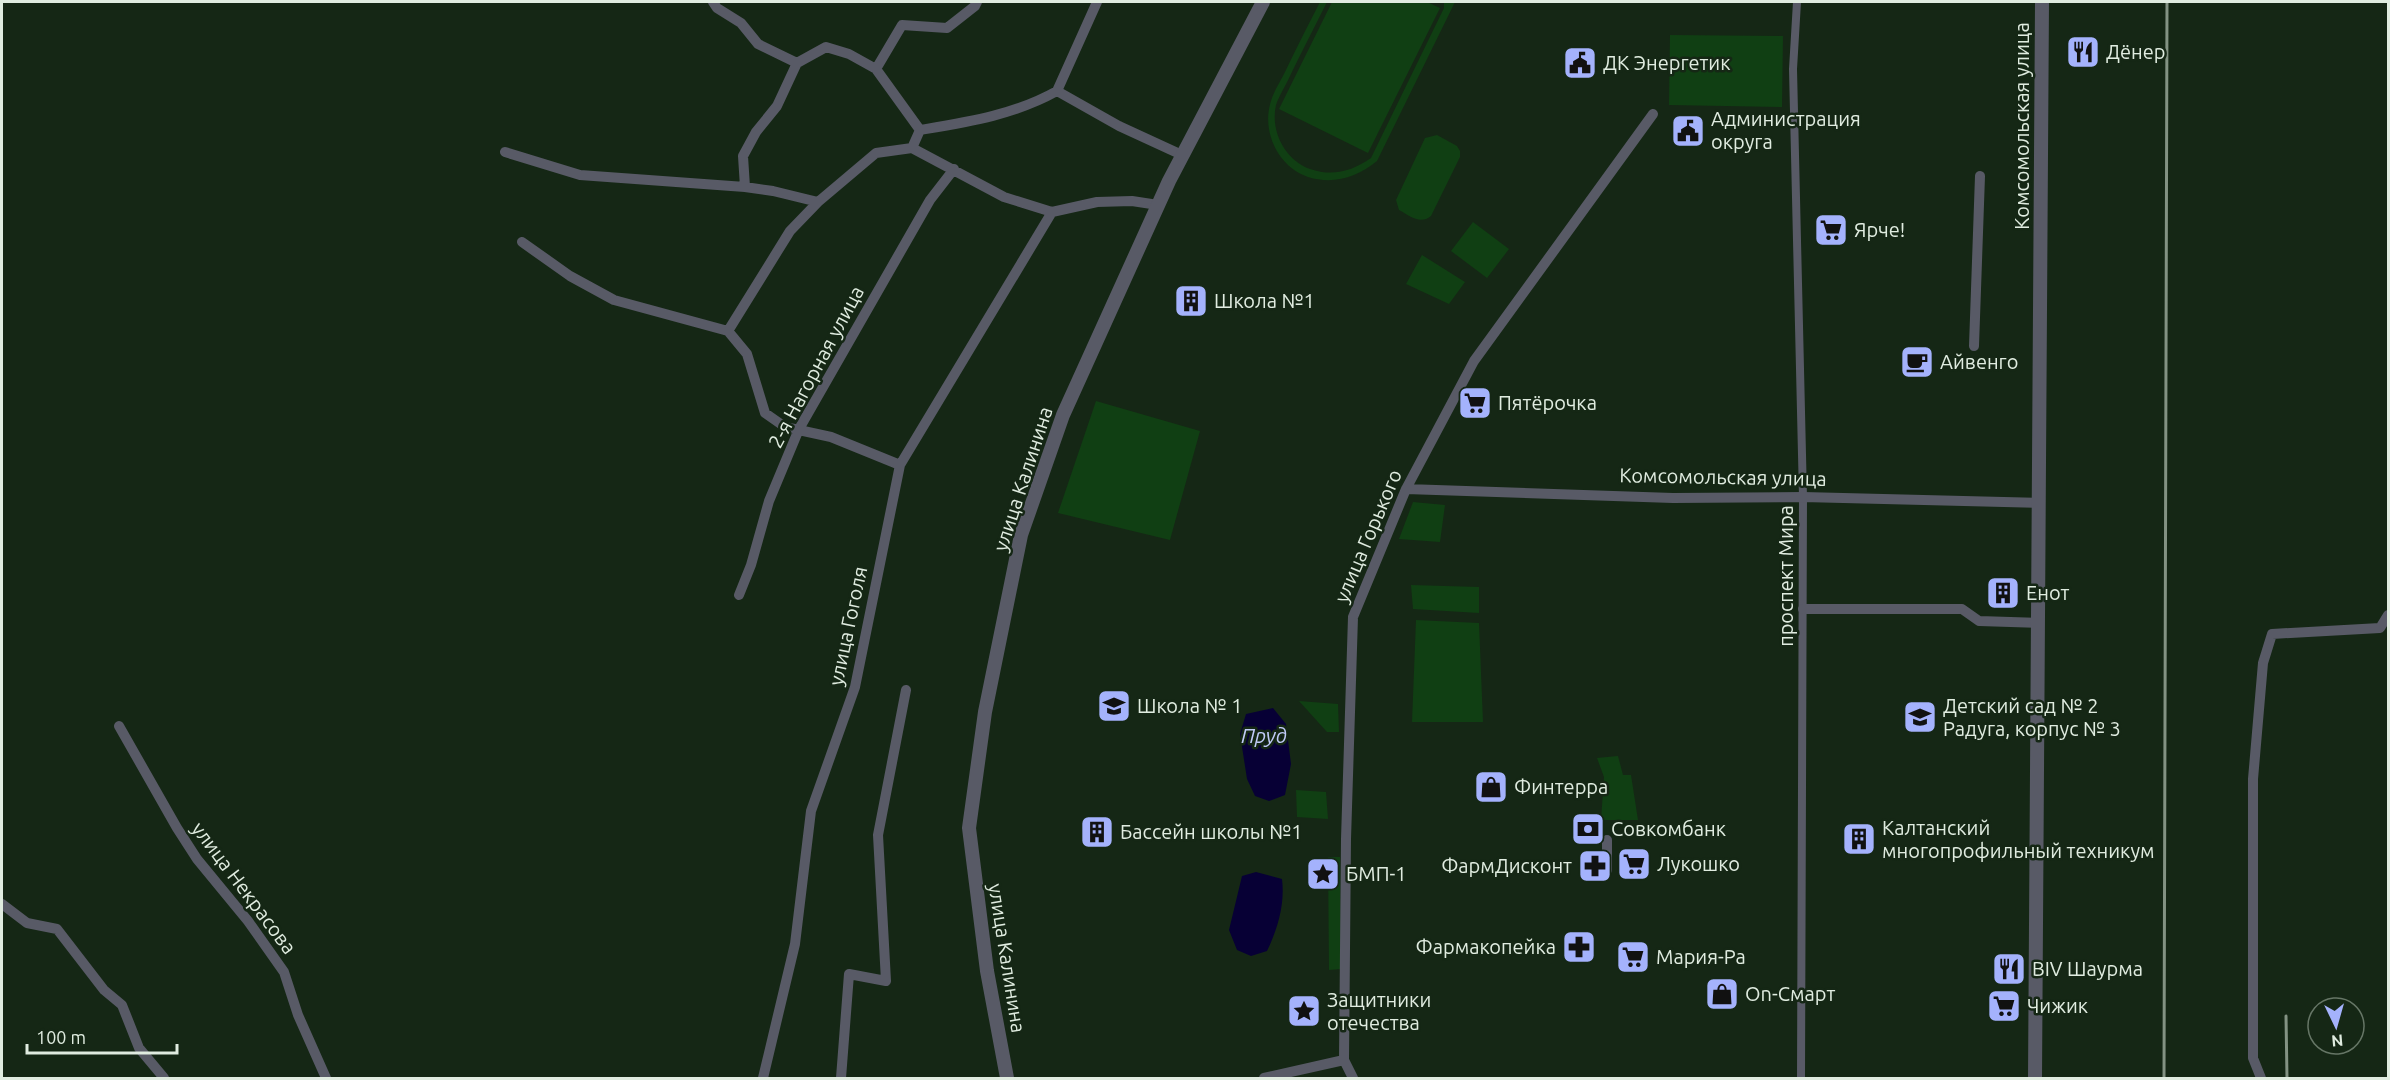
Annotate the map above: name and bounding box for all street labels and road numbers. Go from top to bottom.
street label: Комсомольская улица [2010,22,2033,230]
street label: 2-я Нагорная улица [763,282,868,452]
street label: улица Калинина [988,404,1057,554]
street label: Комсомольская улица [1619,463,1827,490]
street label: улица Горького [1329,466,1406,606]
street label: проспект Мира [1774,505,1797,647]
street label: улица Гоголя [824,564,871,688]
street label: улица Некрасова [187,817,301,958]
street label: улица Калинина [984,882,1031,1034]

